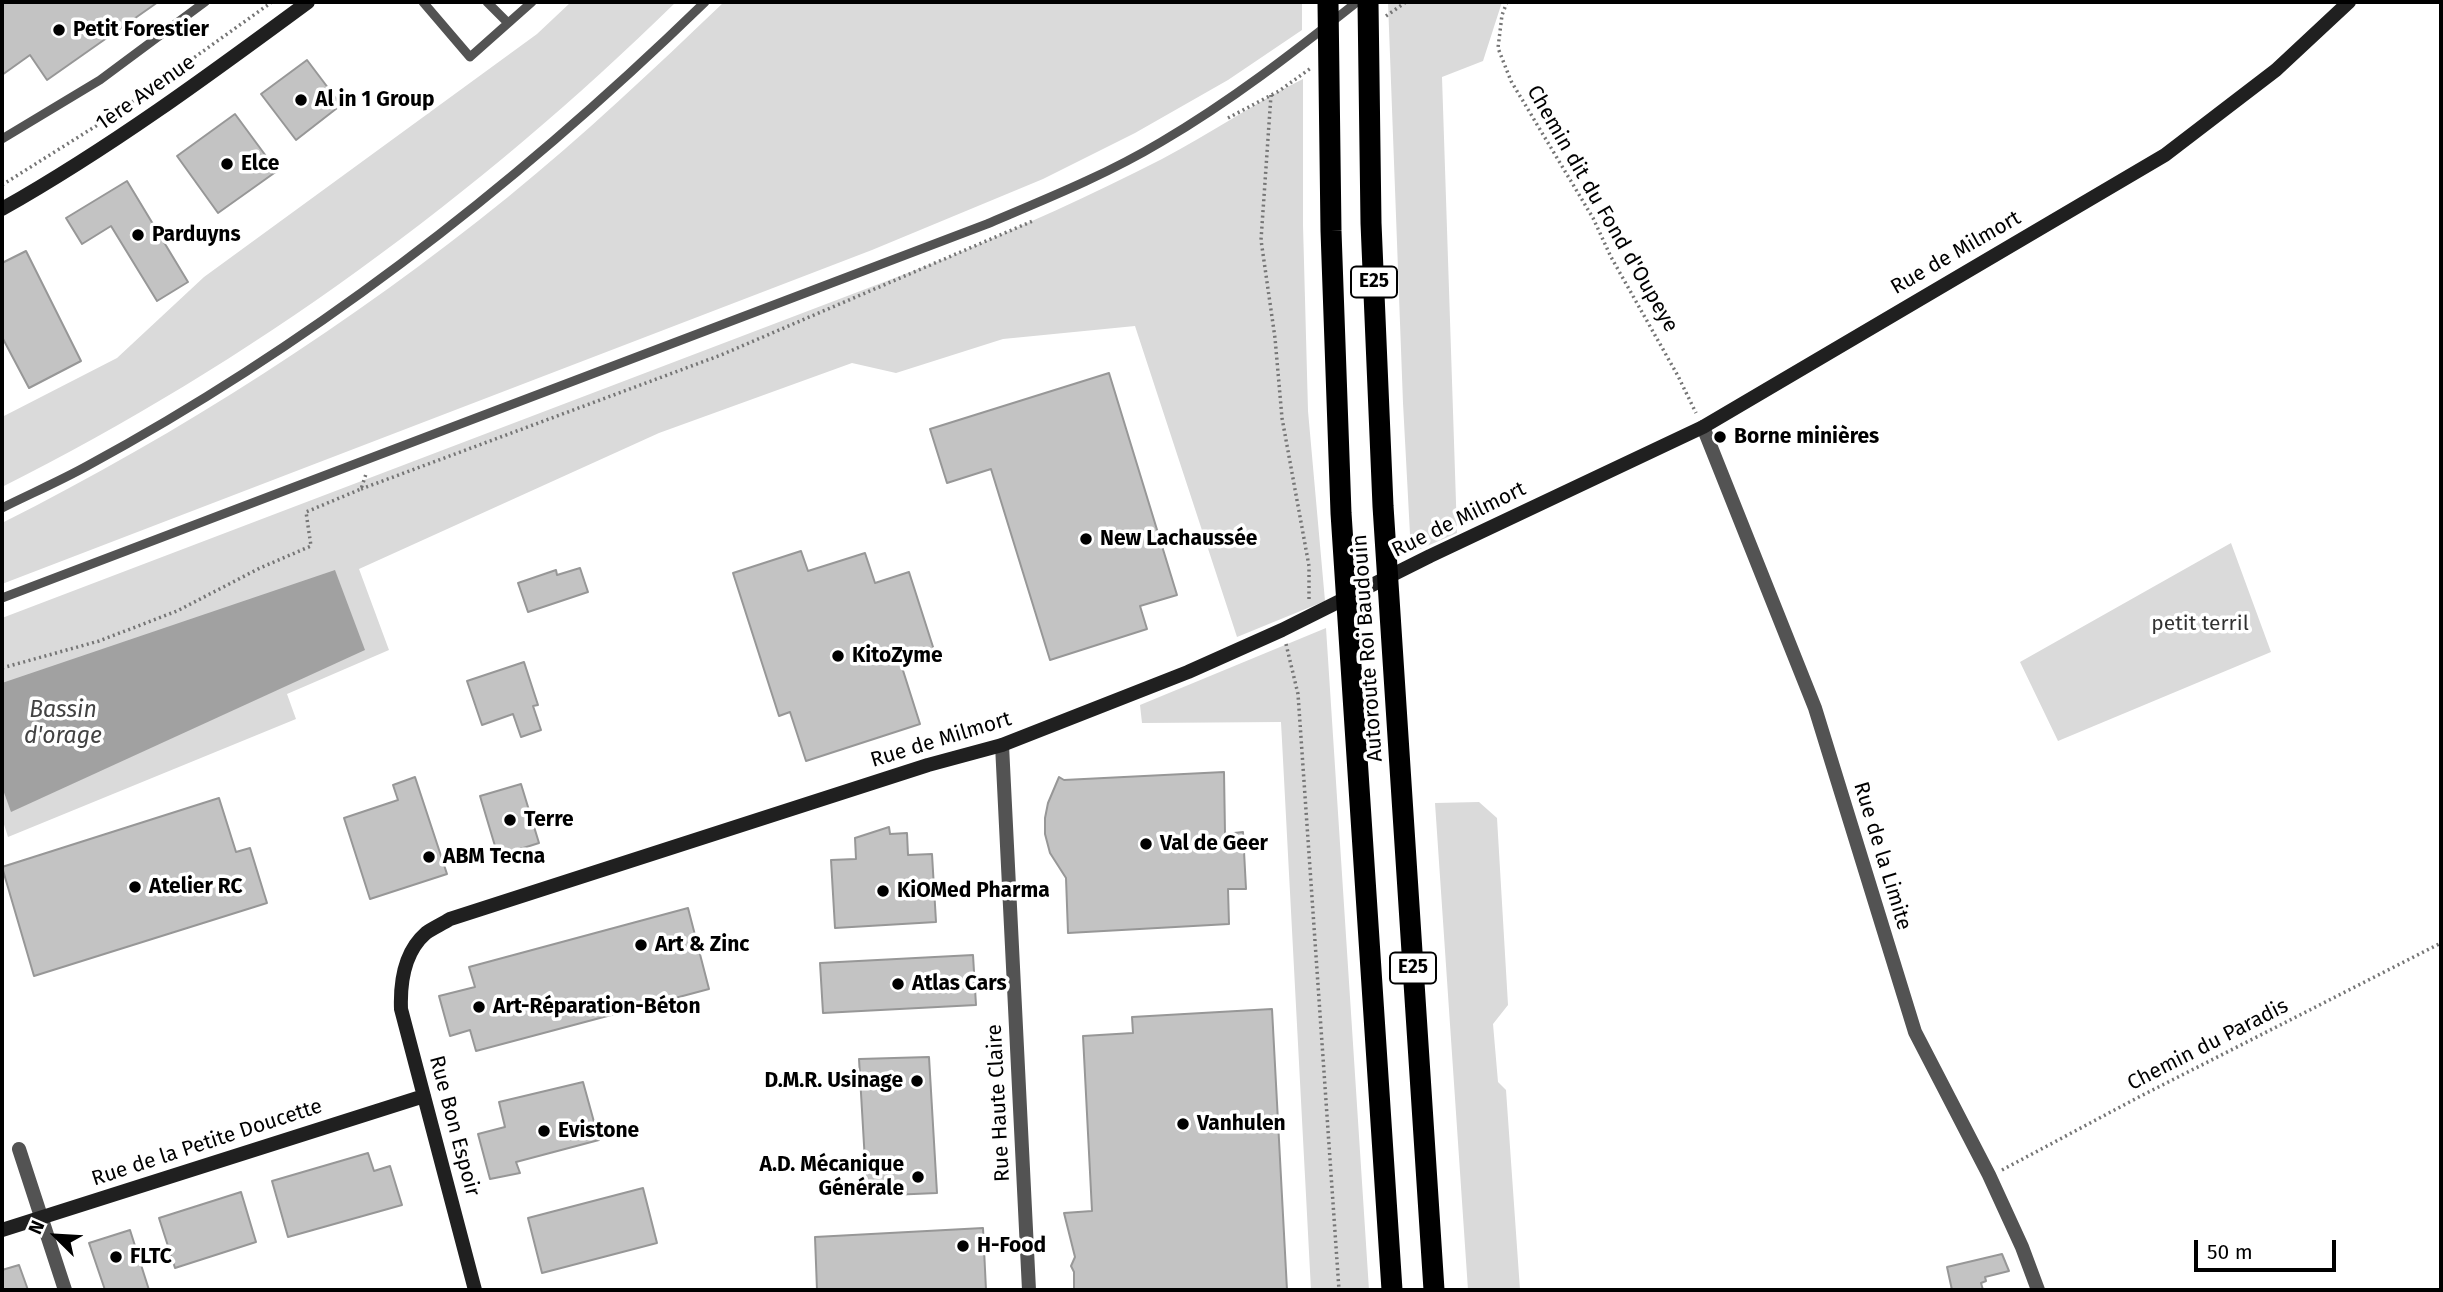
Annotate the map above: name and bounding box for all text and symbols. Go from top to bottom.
place label: Petit Forestier [73,17,209,43]
marker: Petit Forestier [51,22,67,38]
street label: 1ère Avenue [92,50,200,136]
street label: Chemin dit du Fond d'Oupeye [1521,81,1683,337]
place label: Al in 1 Group [315,87,434,113]
marker: Al in 1 Group [293,92,309,108]
place label: Elce [241,151,279,177]
marker: Elce [219,156,235,172]
street label: Rue de Milmort [1887,206,2025,300]
place label: Parduyns [152,222,241,248]
marker: Parduyns [130,227,146,243]
road number: E25 [1351,266,1397,298]
place label: Borne minières [1734,424,1879,450]
marker: Borne minières [1712,429,1728,445]
street label: Rue de Milmort [1388,477,1530,563]
place label: New Lachaussée [1100,526,1257,552]
marker: New Lachaussée [1078,531,1094,547]
street label: Autoroute Roi Baudouin [1347,533,1389,763]
park label: petit terril [2151,611,2249,637]
place label: KitoZyme [852,643,943,669]
marker: KitoZyme [830,648,846,664]
water label: Bassin d'orage [24,697,102,751]
street label: Rue de Milmort [868,707,1014,773]
street label: Rue de la Limite [1848,779,1916,933]
place label: Terre [524,807,574,833]
marker: Terre [502,812,518,828]
place label: Val de Geer [1160,831,1268,857]
marker: Val de Geer [1138,836,1154,852]
place label: ABM Tecna [443,844,545,870]
marker: ABM Tecna [421,849,437,865]
place label: Atelier RC [149,874,243,900]
place label: KiOMed Pharma [897,878,1050,904]
marker: Atelier RC [127,879,143,895]
marker: KiOMed Pharma [875,883,891,899]
place label: Art & Zinc [655,932,749,958]
marker: Art & Zinc [633,937,649,953]
road number: E25 [1390,952,1436,984]
place label: Atlas Cars [912,971,1007,997]
marker: Atlas Cars [890,976,906,992]
place label: Art-Réparation-Béton [493,994,701,1020]
street label: Chemin du Paradis [2123,994,2293,1096]
marker: Art-Réparation-Béton [471,999,487,1015]
street label: Rue Haute Claire [982,1023,1016,1183]
street label: Rue Bon Espoir [423,1053,485,1199]
place label: D.M.R. Usinage [764,1068,903,1094]
marker: D.M.R. Usinage [909,1073,925,1089]
street label: Rue de la Petite Doucette [89,1094,325,1192]
place label: Vanhulen [1197,1111,1286,1137]
marker: Vanhulen [1175,1116,1191,1132]
place label: Evistone [558,1118,639,1144]
marker: Evistone [536,1123,552,1139]
place label: A.D. Mécanique Générale [759,1152,904,1202]
marker: A.D. Mécanique Générale [910,1169,926,1185]
north arrow [21,1201,91,1271]
text: N [23,1217,49,1238]
scale bar [2198,1226,2340,1270]
place label: H-Food [977,1233,1046,1259]
marker: H-Food [955,1238,971,1254]
text: 50 m [2207,1239,2253,1265]
place label: FLTC [130,1244,172,1270]
marker: FLTC [108,1249,124,1265]

